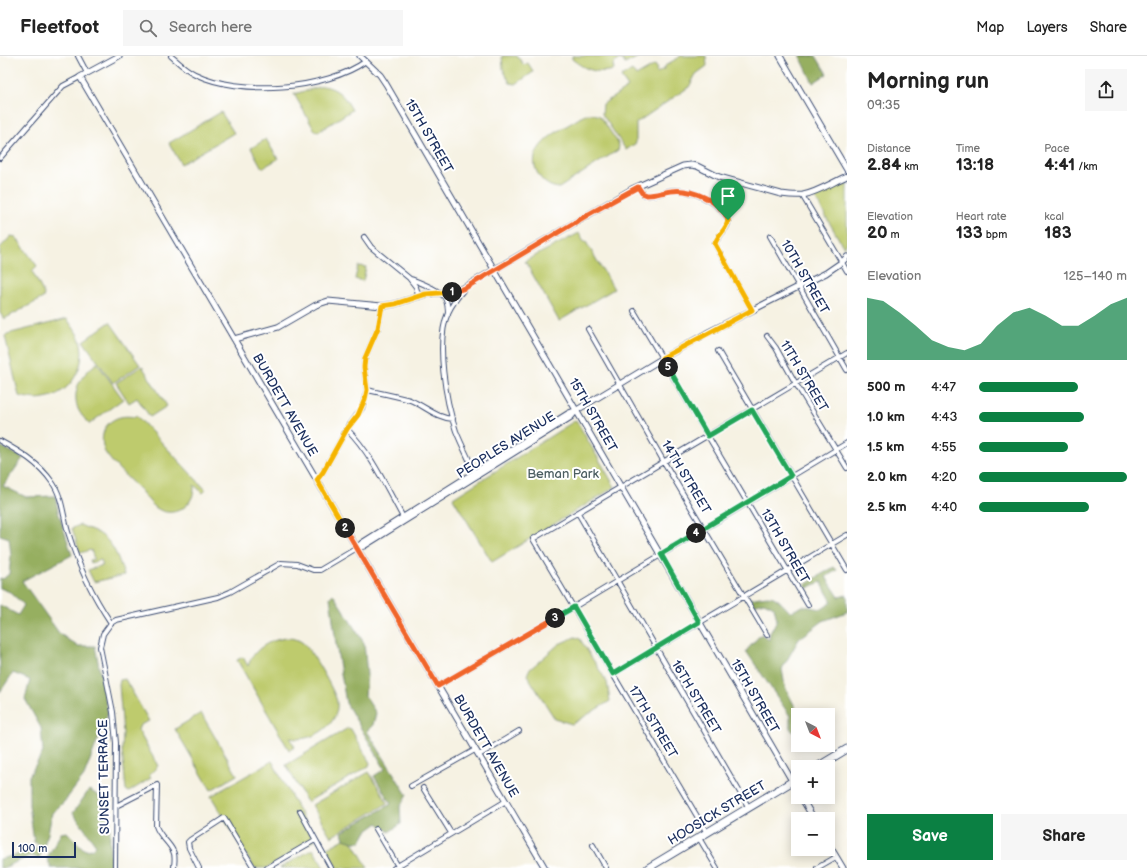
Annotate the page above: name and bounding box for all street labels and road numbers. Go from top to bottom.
street label: 15TH STREET [401,96,457,176]
street label: 10TH STREET [777,237,833,317]
street label: 11TH STREET [776,337,832,415]
street label: BURDETT AVENUE [249,351,321,460]
street label: 15TH STREET [565,375,621,455]
street label: PEOPLES AVENUE [454,408,559,482]
street label: 14TH STREET [658,437,714,517]
street label: 13TH STREET [757,506,813,586]
street label: 15TH STREET [727,656,783,736]
street label: 16TH STREET [668,657,724,737]
street label: 17TH STREET [625,683,681,761]
street label: BURDETT AVENUE [450,692,522,801]
street label: SUNSET TERRACE [95,719,113,835]
street label: HOOSICK STREET [665,777,769,849]

